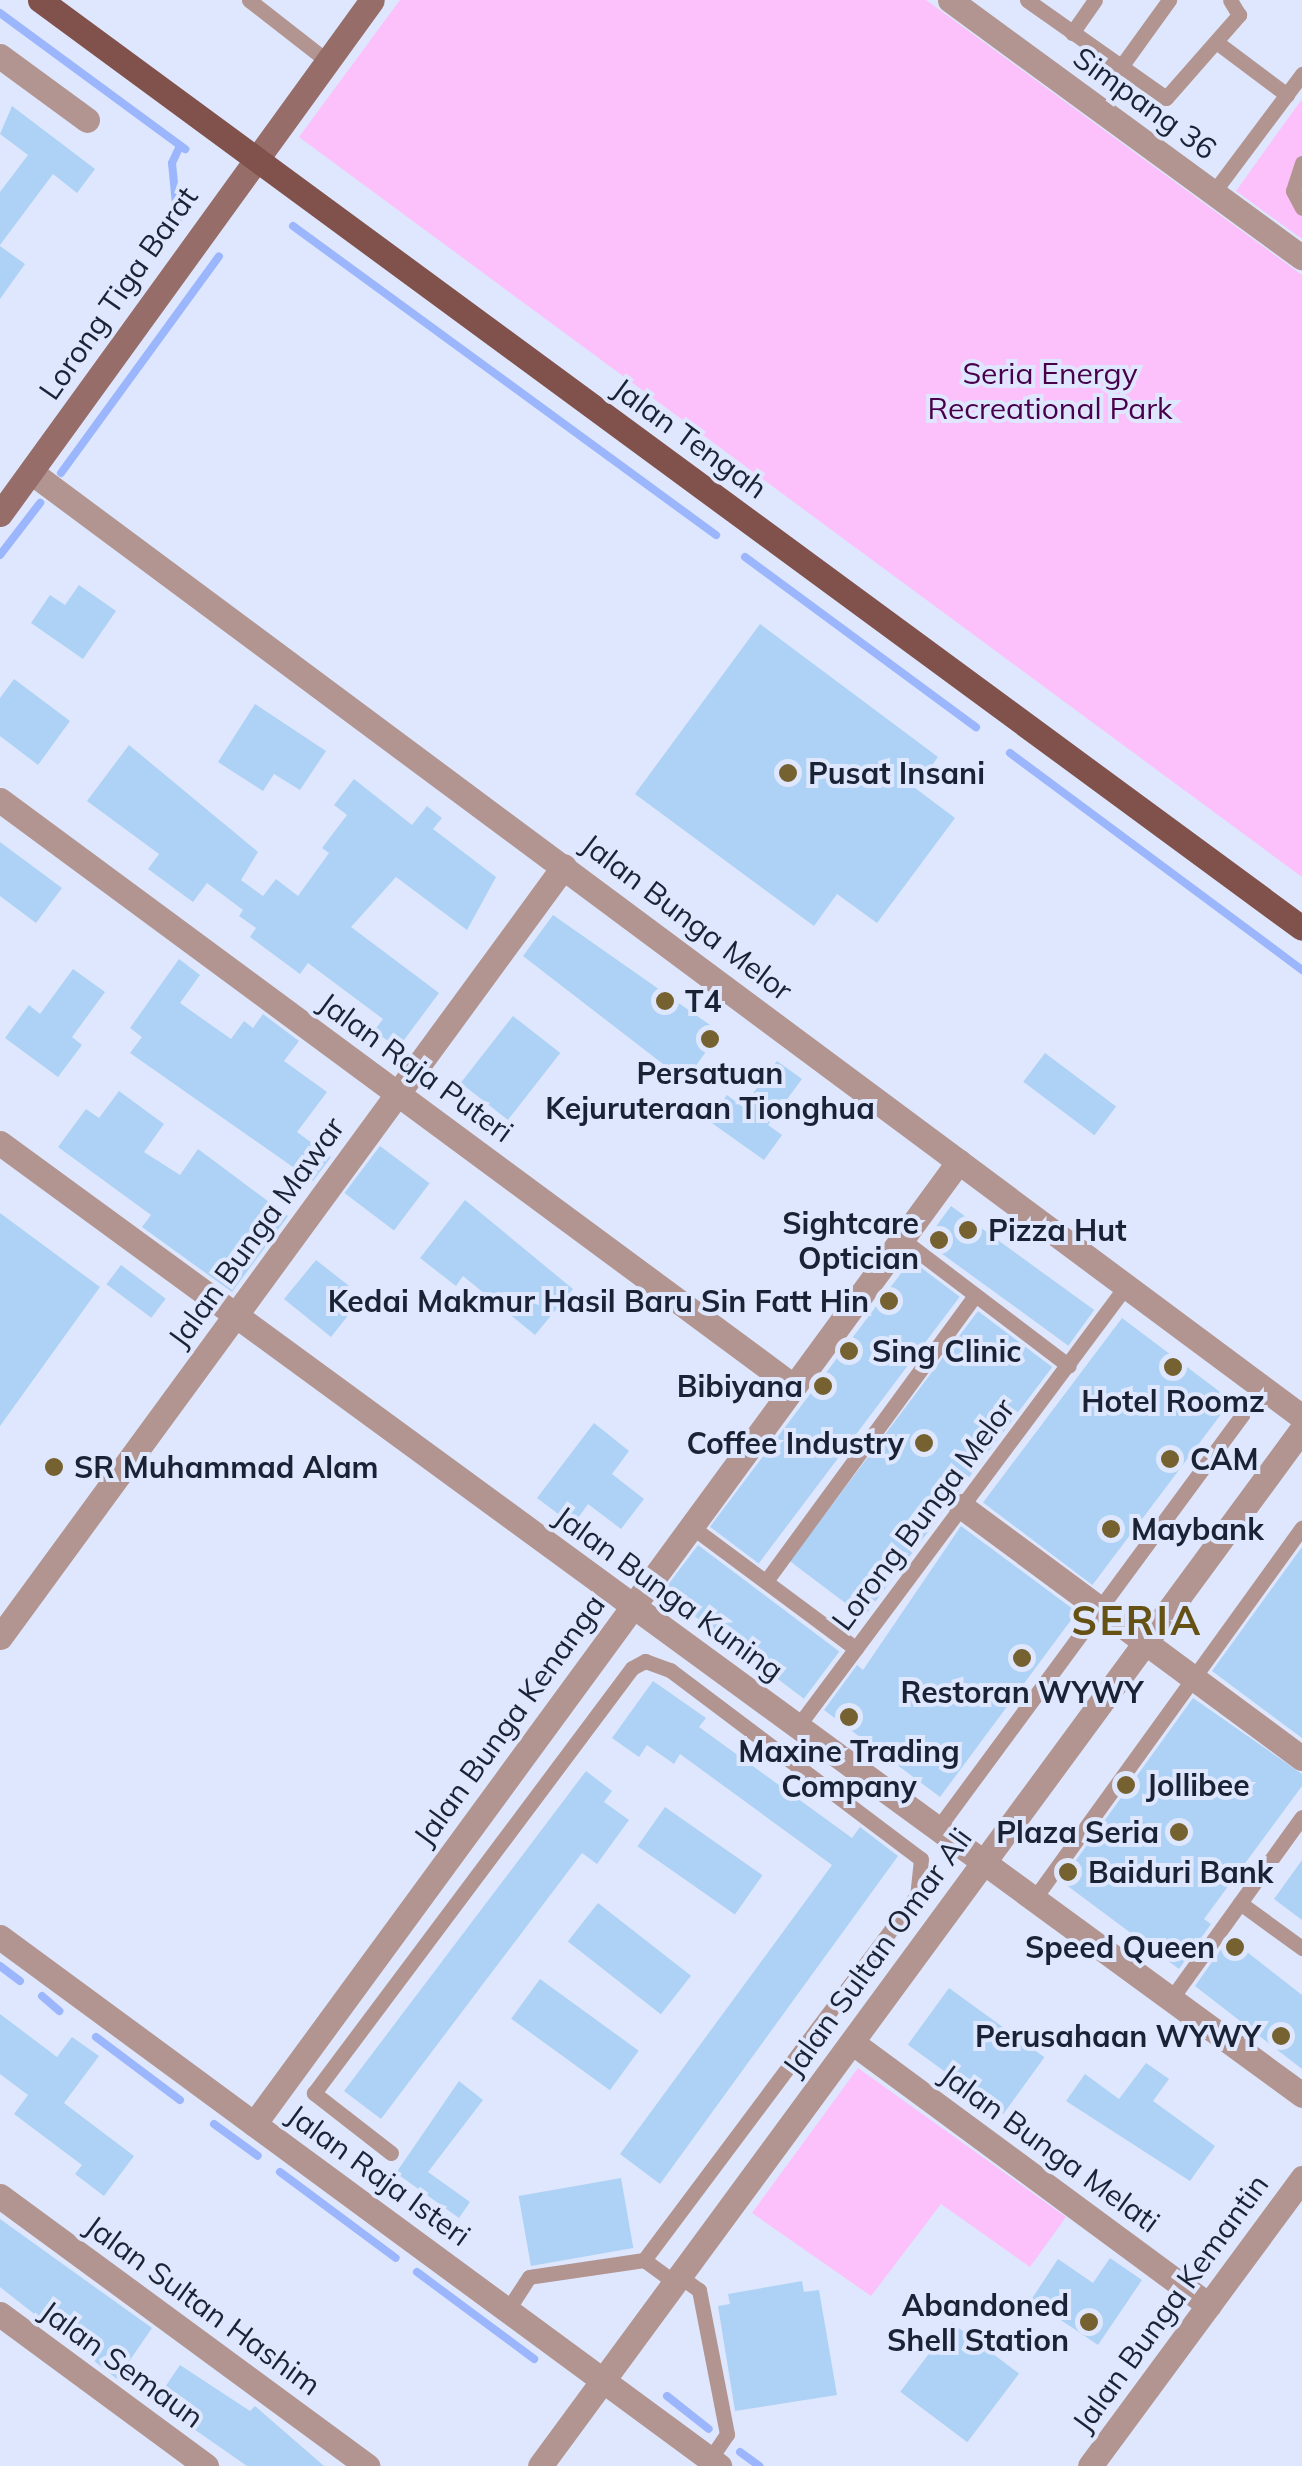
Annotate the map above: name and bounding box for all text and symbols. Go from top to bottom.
street label: Simpang 36 [1067,39,1223,167]
street label: Lorong Tiga Barat [31,180,205,406]
park label: Seria Energy Recreational Park [927,355,1173,426]
street label: Jalan Tengah [606,370,774,506]
place label: Pusat Insani [808,755,985,791]
marker: Pusat Insani [777,762,799,784]
street label: Jalan Bunga Melor [574,826,800,1008]
place label: T4 [685,983,722,1019]
street label: Jalan Raja Puteri [312,984,520,1150]
marker: T4 [654,990,676,1012]
marker: Persatuan Kejuruteraan Tionghua [699,1028,721,1050]
place label: Persatuan Kejuruteraan Tionghua [545,1055,875,1126]
street label: Jalan Bunga Mawar [160,1110,352,1354]
place label: Sightcare Optician [782,1205,919,1276]
place label: Pizza Hut [988,1212,1127,1248]
marker: Pizza Hut [957,1219,979,1241]
marker: Sightcare Optician [928,1229,950,1251]
place label: Kedai Makmur Hasil Baru Sin Fatt Hin [328,1283,869,1319]
marker: Kedai Makmur Hasil Baru Sin Fatt Hin [878,1290,900,1312]
place label: Sing Clinic [872,1333,1021,1369]
marker: Sing Clinic [836,1338,862,1364]
marker: Hotel Roomz [1162,1356,1184,1378]
place label: Bibiyana [677,1368,803,1404]
marker: Bibiyana [812,1375,834,1397]
place label: Hotel Roomz [1081,1383,1265,1419]
street label: Lorong Bunga Melor [824,1391,1022,1637]
place label: Coffee Industry [686,1425,904,1461]
marker: Coffee Industry [913,1432,935,1454]
place label: CAM [1190,1441,1259,1477]
marker: CAM [1159,1448,1181,1470]
place label: SR Muhammad Alam [74,1449,379,1485]
marker: SR Muhammad Alam [43,1456,65,1478]
street label: Jalan Bunga Kuning [548,1498,790,1688]
place label: Maybank [1131,1511,1264,1547]
marker: Maybank [1100,1518,1122,1540]
street label: Jalan Bunga Kenanga [406,1587,612,1853]
district label: SERIA [1071,1596,1203,1644]
marker: Restoran WYWY [1011,1647,1033,1669]
place label: Restoran WYWY [901,1674,1143,1710]
marker: Maxine Trading Company [838,1706,860,1728]
place label: Maxine Trading Company [738,1733,960,1804]
place label: Jollibee [1146,1767,1250,1803]
marker: Jollibee [1115,1774,1137,1796]
place label: Plaza Seria [996,1814,1159,1850]
street label: Jalan Sultan Omar Ali [775,1821,979,2083]
marker: Plaza Seria [1168,1821,1190,1843]
place label: Baiduri Bank [1088,1854,1273,1890]
marker: Baiduri Bank [1057,1861,1079,1883]
place label: Speed Queen [1025,1929,1215,1965]
marker: Speed Queen [1224,1936,1246,1958]
place label: Perusahaan WYWY [975,2018,1261,2054]
marker: Perusahaan WYWY [1270,2025,1292,2047]
street label: Jalan Bunga Melati [933,2056,1167,2240]
street label: Jalan Raja Isteri [281,2097,477,2253]
street label: Jalan Bunga Kemantin [1064,2167,1276,2439]
street label: Jalan Sultan Hashim [78,2207,328,2403]
place label: Abandoned Shell Station [887,2287,1069,2358]
street label: Jalan Semaun [33,2293,211,2435]
marker: Abandoned Shell Station [1078,2311,1100,2333]

